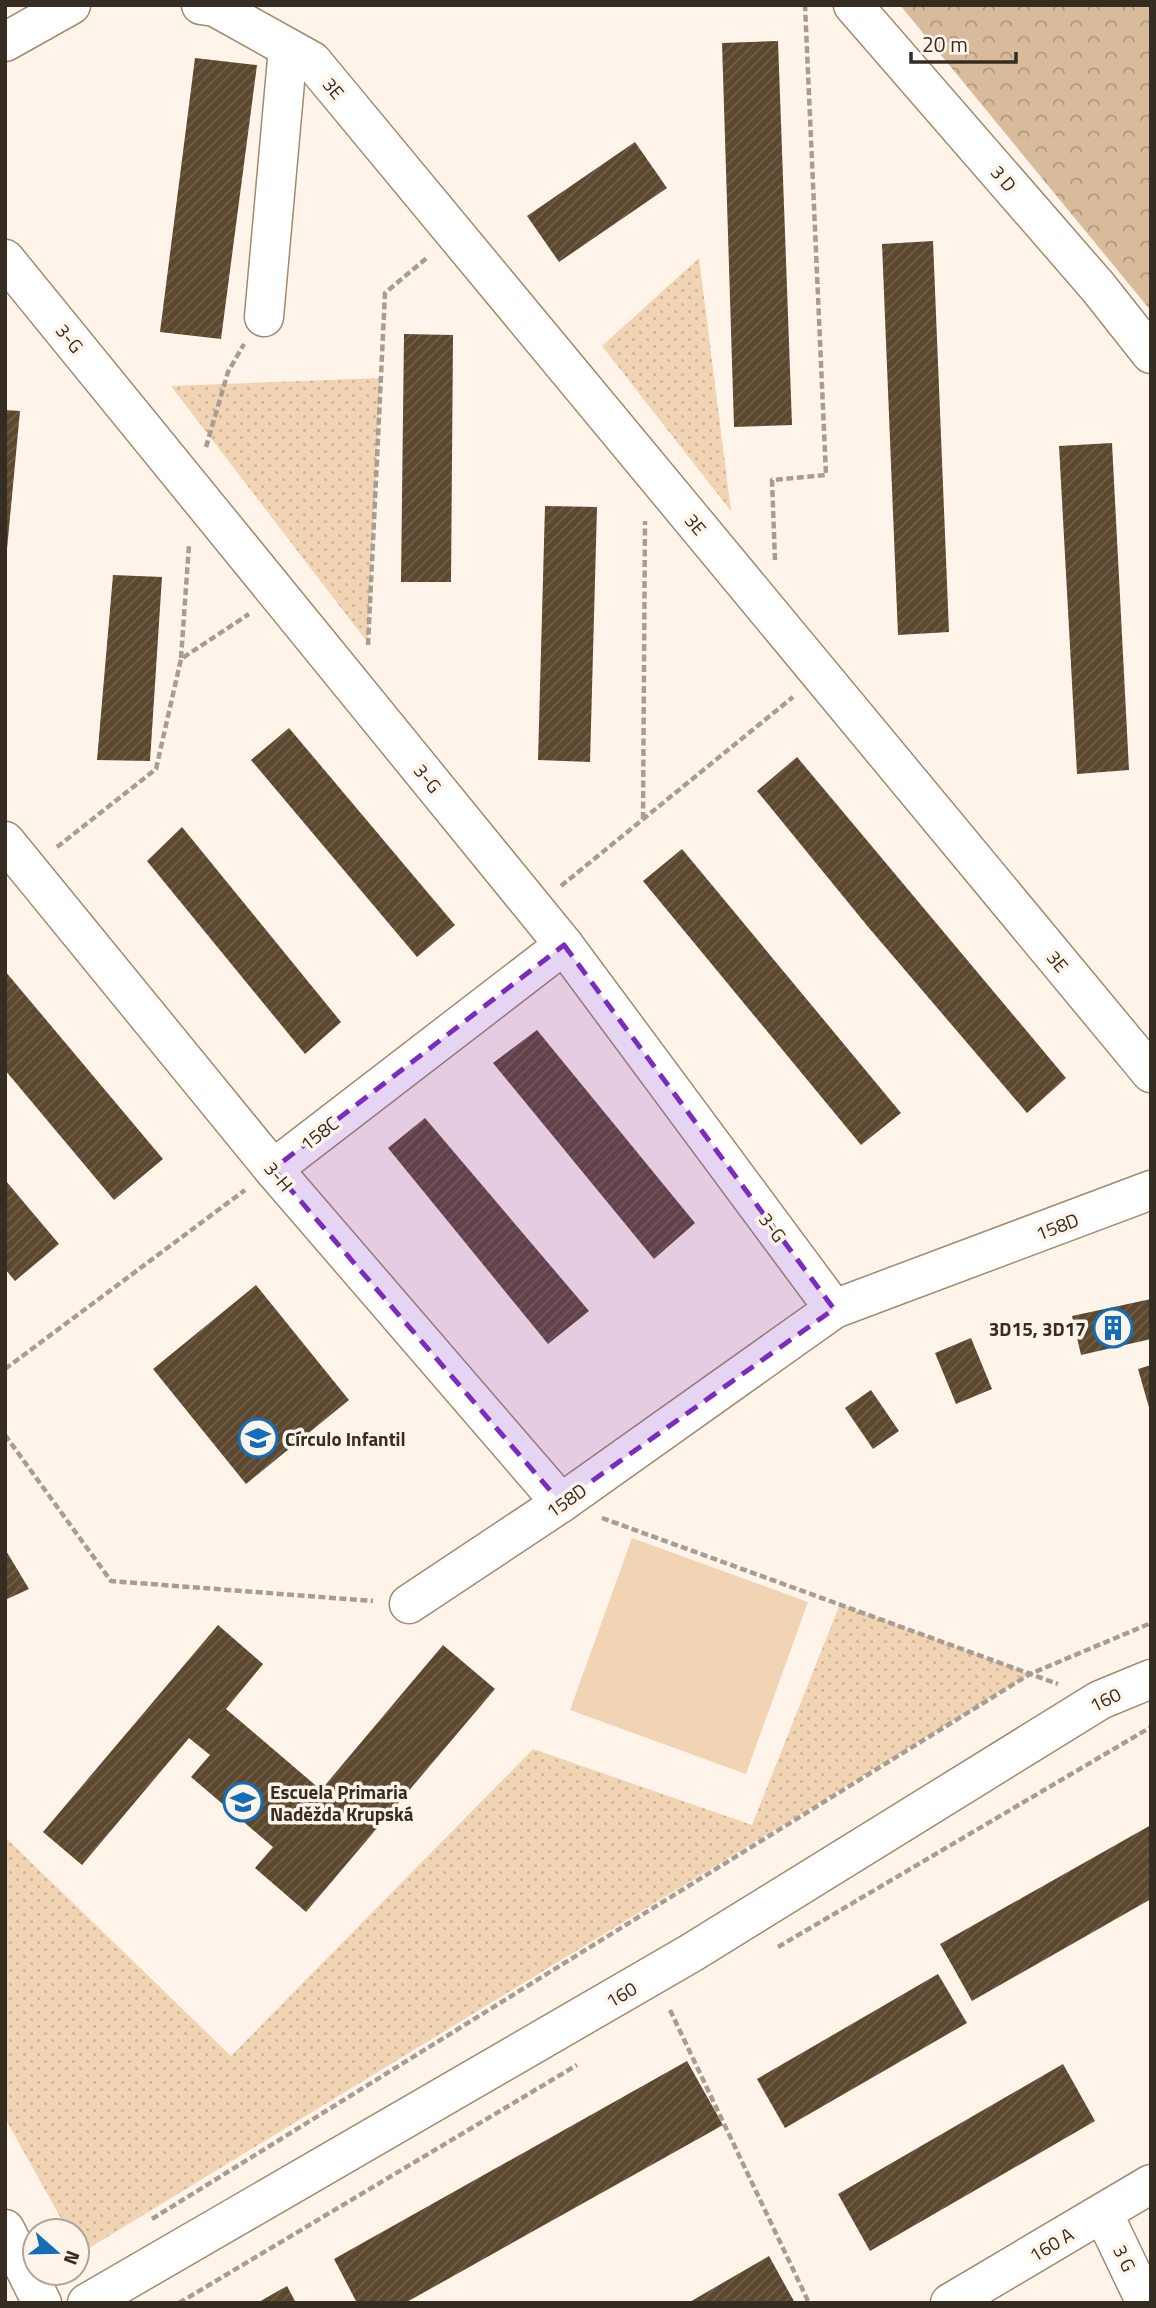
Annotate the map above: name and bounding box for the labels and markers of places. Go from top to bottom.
building icon: 3D15, 3D17 [1092,1307,1134,1349]
place label: 3D15, 3D17 [989,1314,1086,1343]
school or university icon: Círculo Infantil [237,1417,279,1459]
place label: Círculo Infantil [285,1424,406,1453]
place label: Escuela Primaria Naděžda Krupská [270,1777,414,1828]
school or university icon: Escuela Primaria Naděžda Krupská [222,1781,264,1823]

